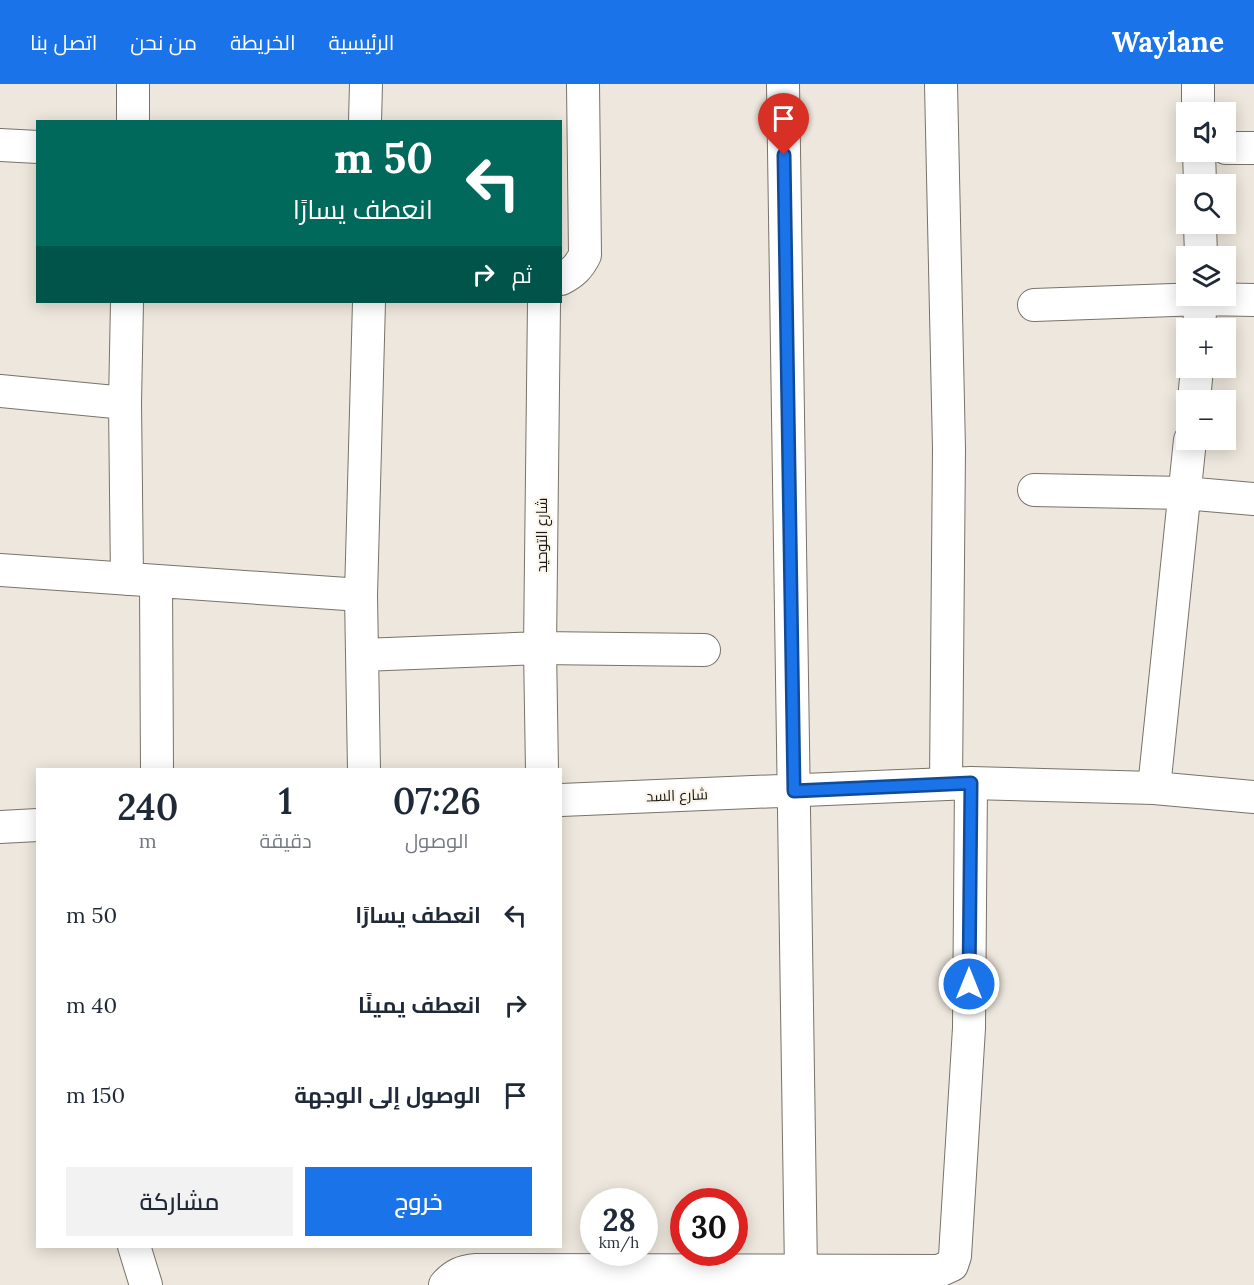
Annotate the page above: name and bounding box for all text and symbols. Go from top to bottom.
text: Waylane [1112,24,1224,60]
text: اتصل بنا [30,29,97,56]
text: من نحن [130,29,197,56]
text: الخريطة [230,29,296,56]
text: الرئيسية [329,29,394,56]
pin [758,93,809,155]
icon: arrive [767,102,800,135]
map controls [1176,102,1236,450]
button: sound [1176,102,1236,162]
text: 50 m [334,131,433,185]
icon: left [454,144,532,222]
button: search [1176,174,1236,234]
text: انعطف يسارًا [293,192,433,226]
button: layers [1176,246,1236,306]
icon: right [467,258,500,291]
text: ثم [512,261,532,289]
button: + [1176,318,1236,378]
button: − [1176,390,1236,450]
street label: شارع التوحيد [532,497,553,573]
text: 1 [279,778,293,824]
text: 07:26 [393,778,481,824]
text: 240 [117,784,178,830]
street label: شارع السد [646,784,708,808]
text: m [139,828,157,853]
text: دقيقة [260,828,312,853]
text: الوصول [405,828,469,853]
icon: left [499,899,532,932]
text: 50 m [66,901,117,929]
text: انعطف يسارًا [355,901,481,929]
position arrow [937,952,1001,1016]
icon: right [499,989,532,1022]
text: 40 m [66,991,117,1019]
text: انعطف يمينًا [358,991,481,1019]
icon: arrive [499,1079,532,1112]
text: 150 m [66,1081,125,1109]
text: الوصول إلى الوجهة [294,1081,481,1109]
button: مشاركة [66,1167,293,1236]
button: خروج [305,1167,532,1236]
speed limit sign: 30 [670,1188,748,1266]
text: 28 [602,1201,636,1239]
text: km/h [599,1233,639,1252]

